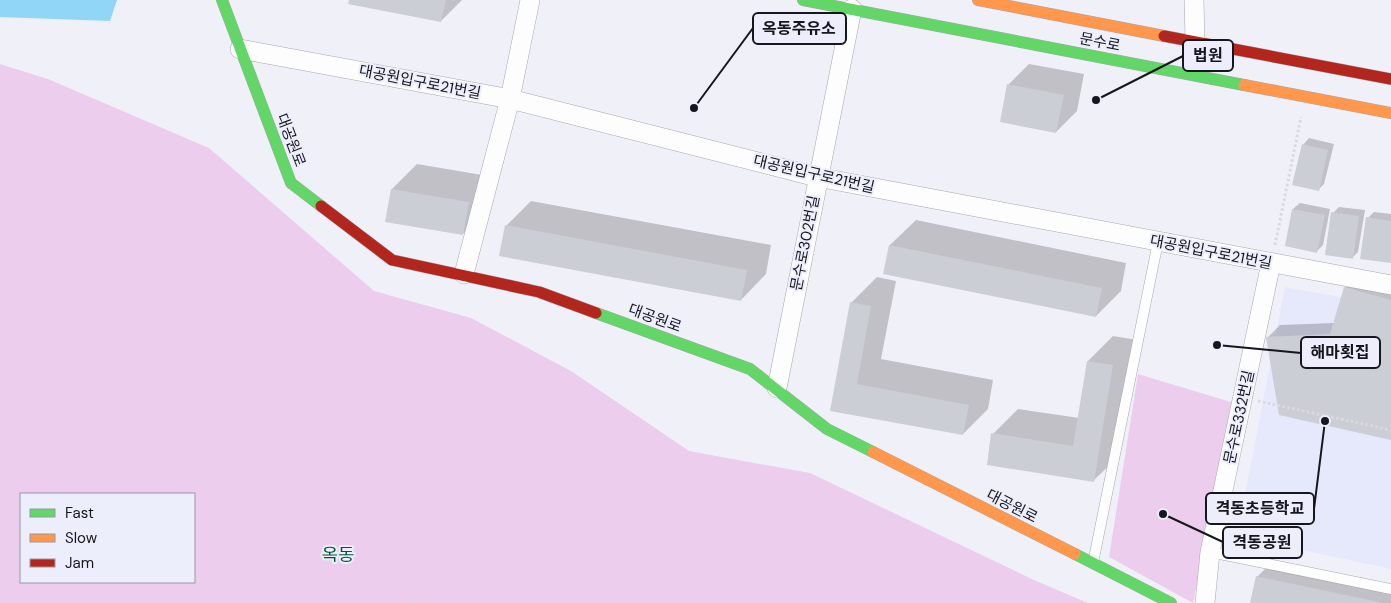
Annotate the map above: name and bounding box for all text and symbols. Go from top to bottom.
callout: 옥동주유소 [753,13,846,44]
text: 옥동주유소 [762,18,836,39]
street label: 문수로 [1078,28,1122,56]
callout: 법원 [1183,40,1233,71]
text: 법원 [1193,45,1223,66]
street label: 대공원입구로21번길 [357,60,483,104]
street label: 대공원로 [272,111,310,169]
street label: 대공원입구로21번길 [751,150,877,198]
street label: 문수로302번길 [786,194,824,292]
street label: 대공원입구로21번길 [1148,230,1274,274]
street label: 대공원로 [626,299,684,337]
callout: 해마횟집 [1301,337,1380,368]
text: 해마횟집 [1311,342,1369,363]
street label: 문수로332번길 [1219,368,1259,466]
street label: 대공원로 [983,485,1041,527]
legend [20,493,195,583]
callout: 격동초등학교 [1206,493,1314,524]
text: 격동초등학교 [1216,498,1304,519]
text: Fast [65,503,94,523]
callout: 격동공원 [1223,527,1302,558]
text: Slow [65,528,98,548]
text: 격동공원 [1233,532,1291,553]
district label: 옥동 [321,543,355,567]
text: Jam [65,553,94,573]

